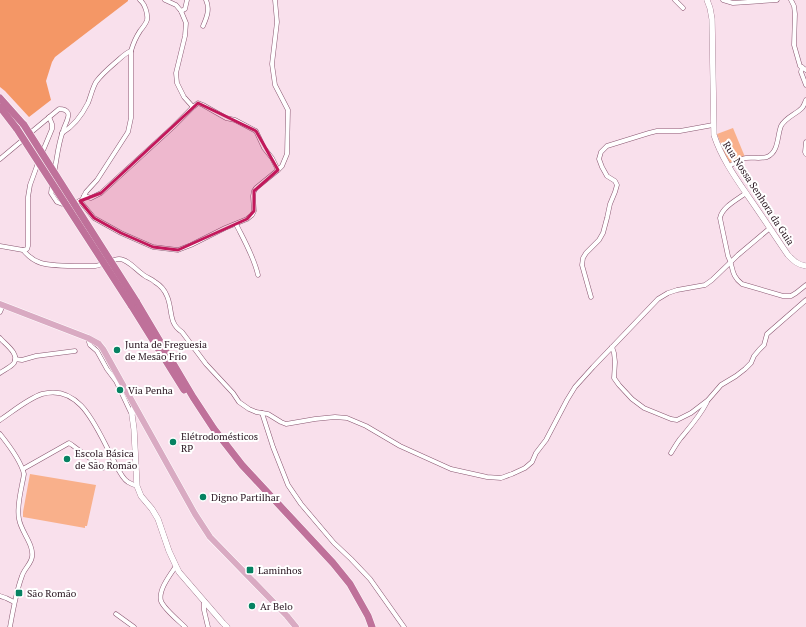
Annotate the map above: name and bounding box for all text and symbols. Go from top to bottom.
street label: Rua Nossa Senhora da Guia [720,139,797,248]
place label: Junta de Freguesia de Mesão Frio [125,338,207,363]
marker: Junta de Freguesia de Mesão Frio [112,345,122,355]
place label: Via Penha [128,384,173,397]
marker: Via Penha [115,385,125,395]
place label: Elétrodomésticos RP [181,430,258,455]
marker: Elétrodomésticos RP [168,437,178,447]
place label: Escola Básica de São Romão [75,447,138,472]
marker: Escola Básica de São Romão [62,454,72,464]
place label: Digno Partilhar [211,491,280,504]
marker: Digno Partilhar [198,492,208,502]
place label: Laminhos [258,564,302,577]
marker: Laminhos [245,565,255,575]
place label: São Romão [27,587,77,600]
marker: São Romão [14,588,24,598]
place label: Ar Belo [260,600,293,613]
marker: Ar Belo [247,601,257,611]

